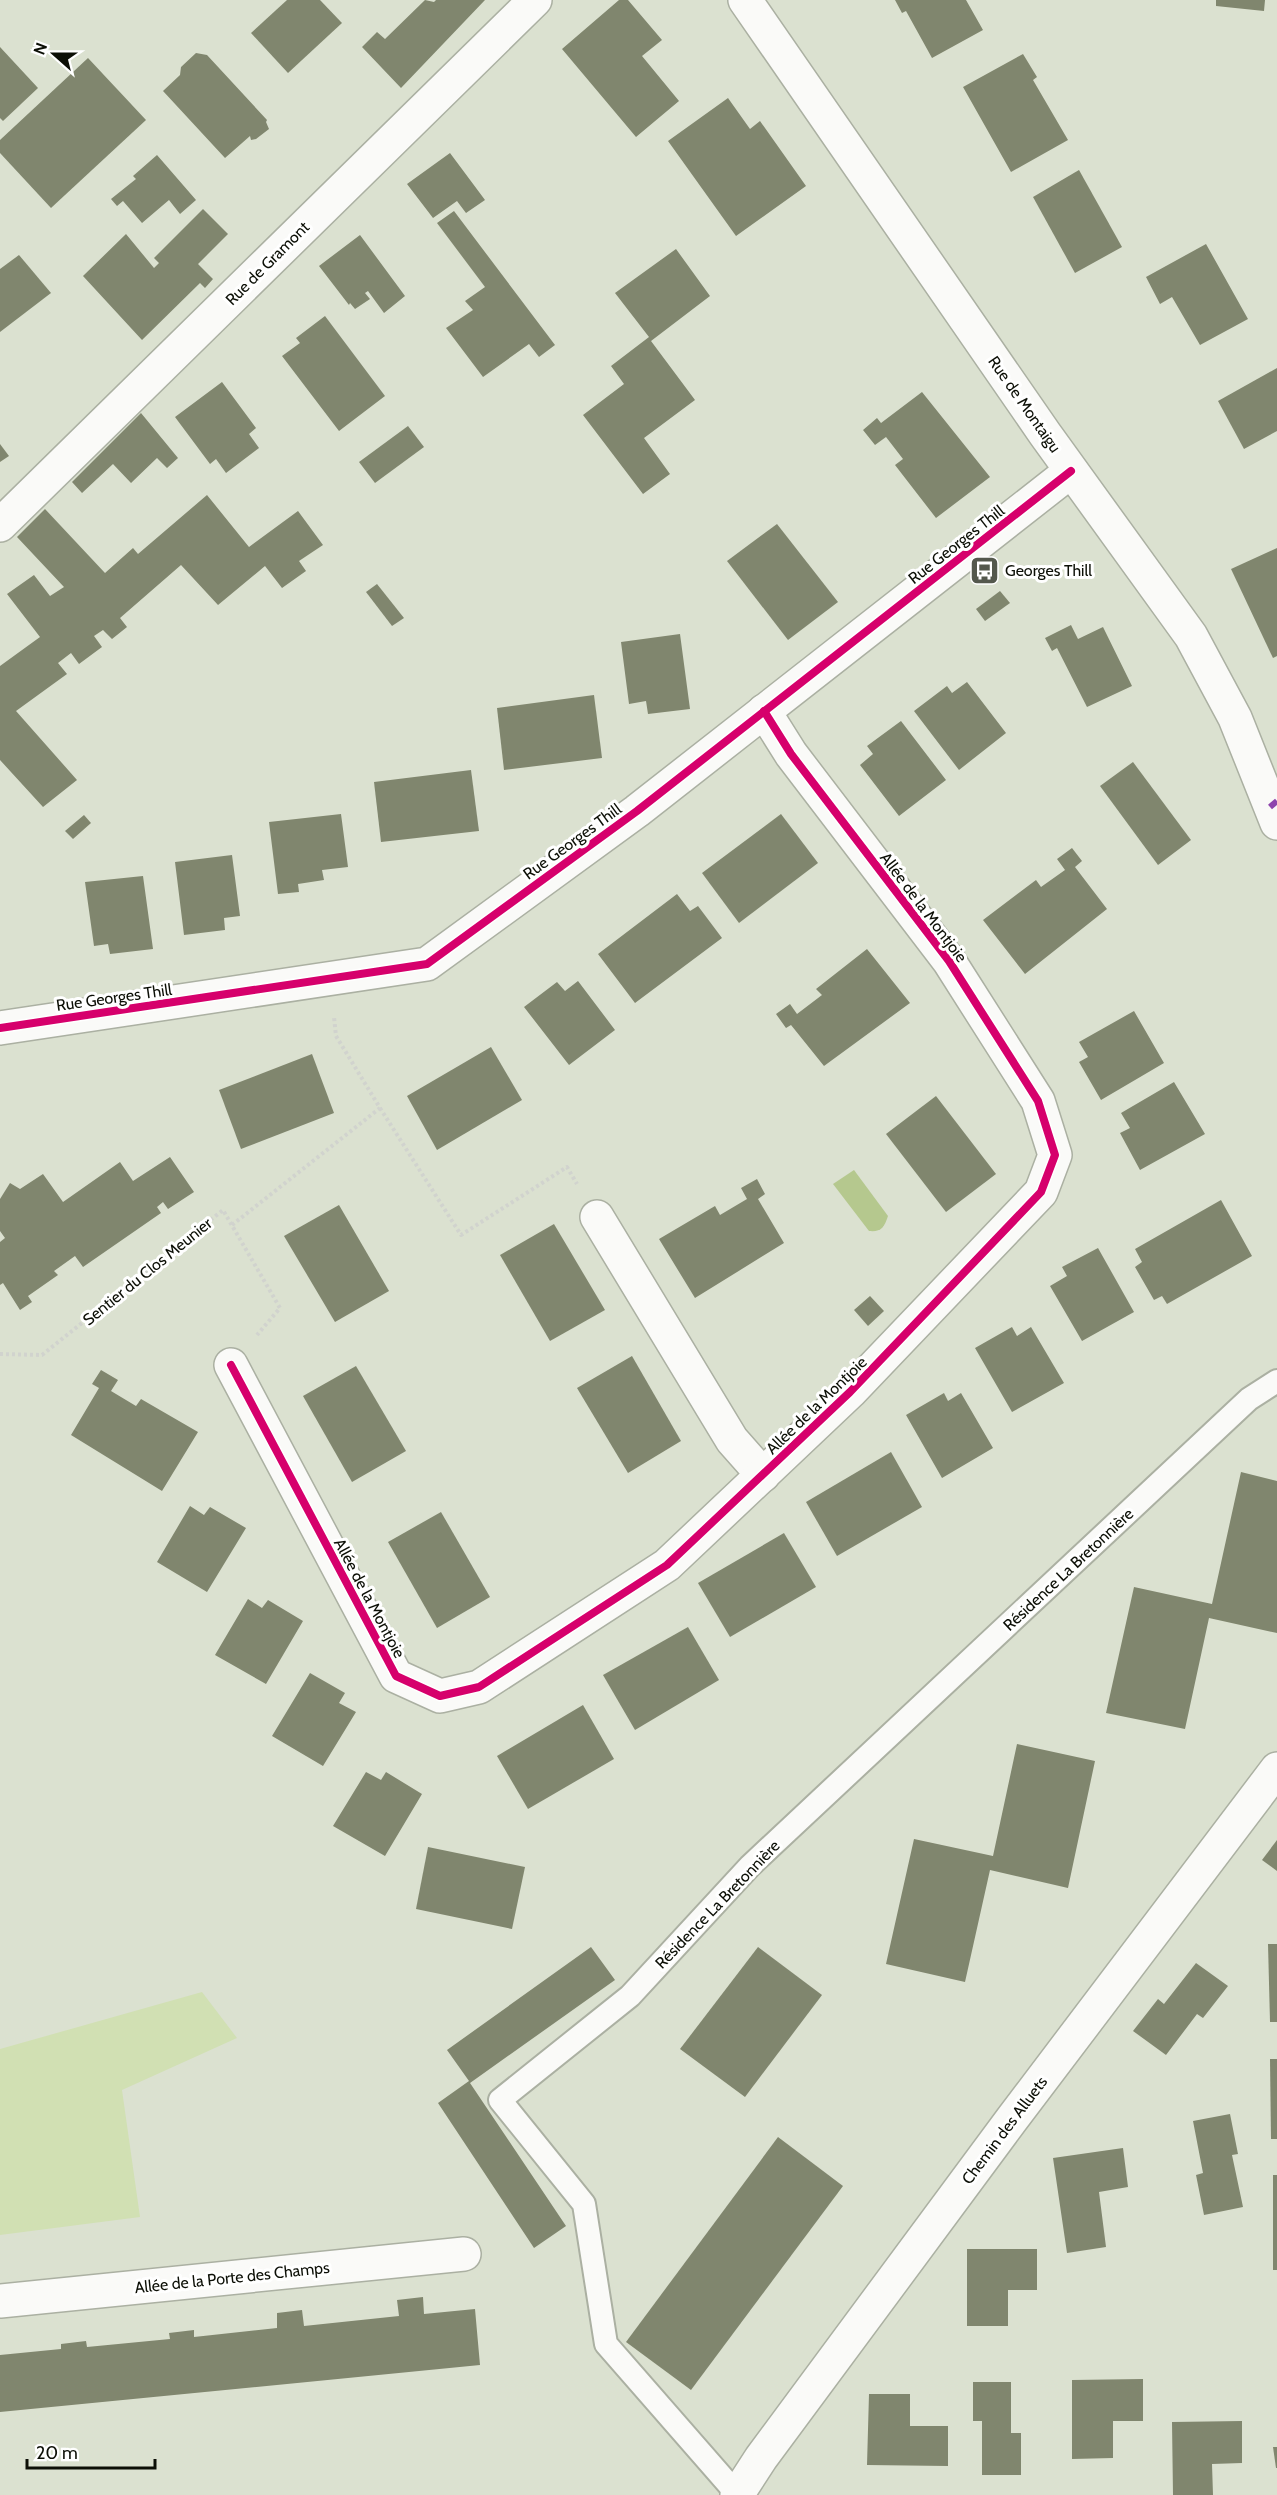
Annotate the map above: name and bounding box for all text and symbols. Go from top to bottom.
north arrow [24,24,84,84]
text: N [30,40,51,57]
street label: Rue de Gramont [222,217,314,309]
street label: Rue de Montaigu [984,352,1065,456]
street label: Rue Georges Thill [904,501,1008,588]
bus stop icon: Georges Thill [968,554,1000,586]
place label: Georges Thill [1005,561,1092,580]
street label: Rue Georges Thill [520,799,625,883]
street label: Allée de la Montjoie [876,849,971,966]
street label: Rue Georges Thill [55,980,173,1015]
street label: Sentier du Clos Meunier [79,1213,216,1329]
street label: Allée de la Montjoie [762,1352,871,1458]
street label: Résidence La Bretonnière [999,1504,1137,1635]
street label: Allée de la Montjoie [330,1535,409,1661]
street label: Résidence La Bretonnière [651,1836,784,1972]
street label: Chemin des Alluets [958,2072,1051,2188]
street label: Allée de la Porte des Champs [134,2258,331,2297]
scale bar [27,2432,154,2470]
text: 20 m [36,2442,78,2464]

